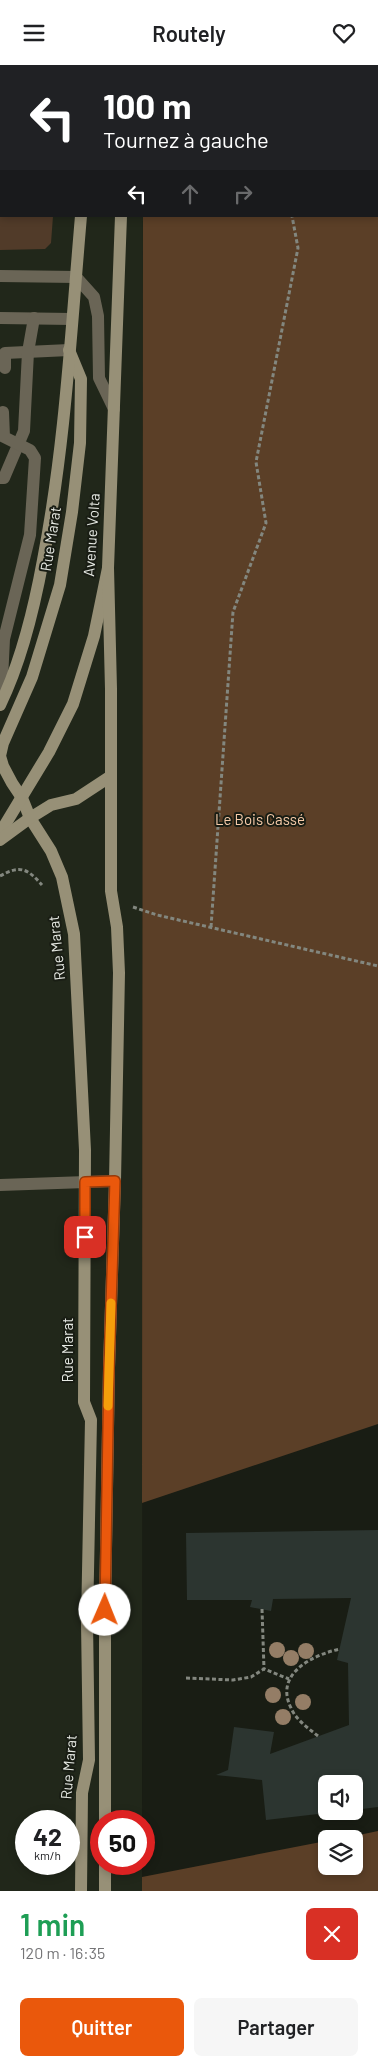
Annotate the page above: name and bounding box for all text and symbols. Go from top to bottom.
icon: menu [20,19,48,47]
icon: heart [330,19,358,47]
text: Routely [152,20,226,46]
text: 100 m [103,84,192,126]
icon: left [20,85,85,150]
text: Tournez à gauche [103,126,269,152]
icon: left [123,180,151,208]
icon: ahead [176,180,204,208]
icon: right [229,180,257,208]
street label: Avenue Volta [79,493,103,577]
street label: Rue Marat [36,505,64,572]
park label: Le Bois Cassé [215,810,305,828]
street label: Rue Marat [44,915,68,981]
pin [64,1216,106,1258]
icon: arrive [71,1223,99,1251]
street label: Rue Marat [58,1317,76,1383]
position arrow [78,1583,130,1635]
street label: Rue Marat [56,1734,80,1800]
map controls [318,1775,363,1875]
button: sound [318,1775,363,1820]
speed limit sign: 50 [90,1810,155,1875]
text: 42 [33,1821,62,1851]
button: layers [318,1830,363,1875]
text: km/h [34,1848,61,1862]
text: 1 min [20,1906,85,1942]
button: close [306,1908,358,1960]
text: 120 m · 16:35 [20,1943,105,1962]
button: Quitter [20,1998,184,2056]
button: Partager [194,1998,358,2056]

